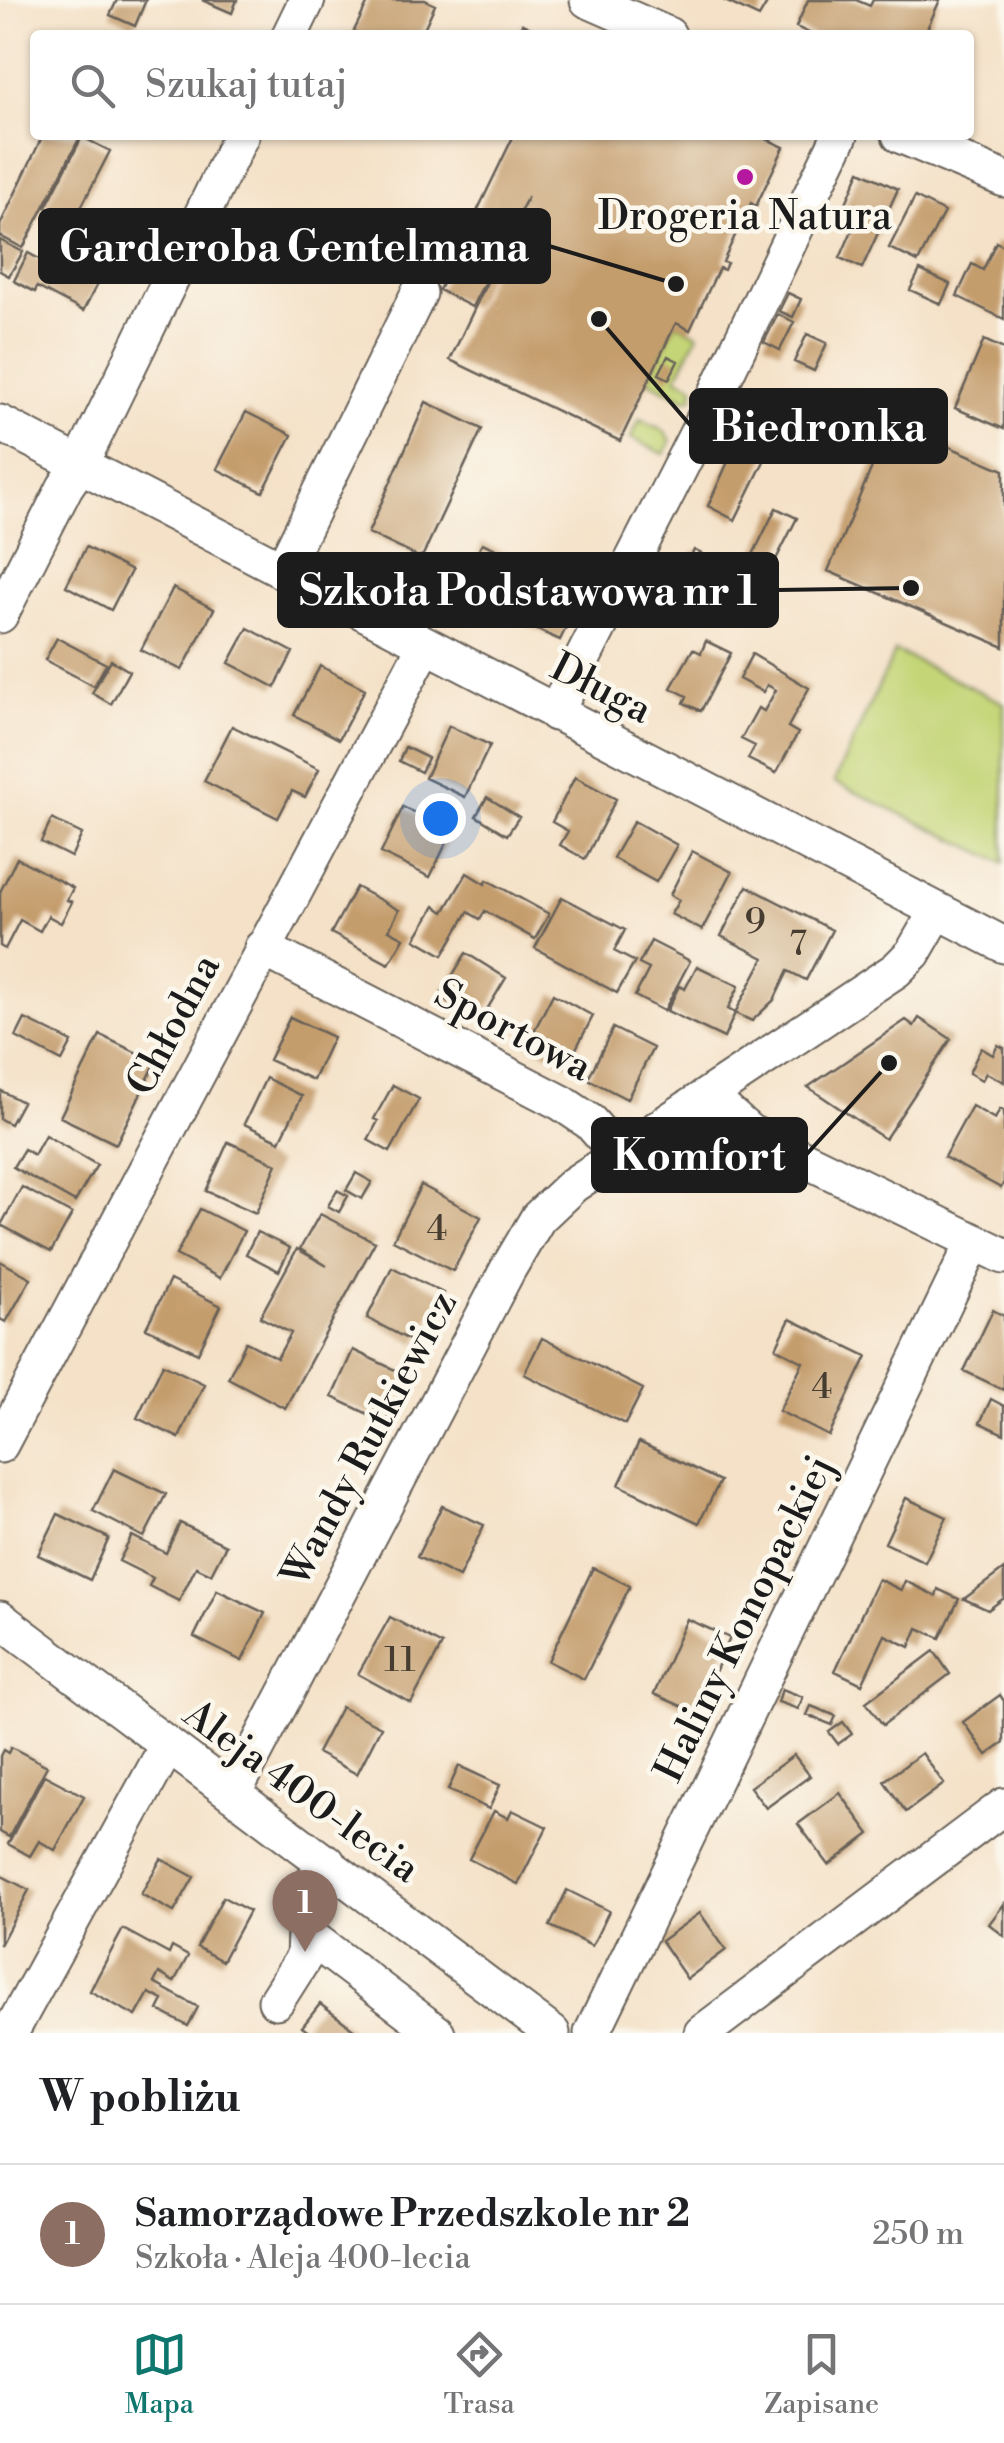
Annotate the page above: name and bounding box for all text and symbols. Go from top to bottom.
search box [30,30,974,140]
icon: search [65,58,120,113]
text: Szukaj tutaj [145,62,348,109]
marker: Drogeria Natura [734,166,756,188]
place label: Drogeria Natura [598,192,893,243]
callout: Garderoba Gentelmana [40,210,549,282]
text: Garderoba Gentelmana [59,222,529,275]
callout: Biedronka [691,390,946,462]
text: Biedronka [712,402,927,455]
callout: Szkoła Podstawowa nr 1 [279,554,777,626]
text: Szkoła Podstawowa nr 1 [299,566,757,619]
street label: Długa [542,643,661,737]
your location [415,793,466,844]
house number: 9 [744,901,766,944]
house number: 7 [789,923,807,966]
street label: Chłodna [116,945,232,1104]
street label: Sportowa [426,969,601,1093]
callout: Komfort [593,1119,806,1191]
text: Komfort [613,1131,786,1184]
house number: 4 [427,1208,447,1251]
street label: Wandy Rutkiewicz [270,1283,470,1598]
house number: 4 [812,1366,832,1409]
street label: Haliny Konopackiej [644,1448,847,1791]
house number: 11 [384,1639,416,1682]
street label: Aleja 400-lecia [172,1689,429,1896]
pin: 1 [272,1870,338,1952]
text: W pobliżu [40,2072,240,2125]
text: Samorządowe Przedszkole nr 2 [135,2191,690,2238]
text: 1 [65,2214,80,2254]
text: 250 m [872,2214,964,2254]
text: Szkoła · Aleja 400-lecia [135,2238,471,2278]
tab: Mapa [125,2327,194,2422]
tab: Trasa [444,2327,515,2422]
tab: Zapisane [764,2327,879,2422]

